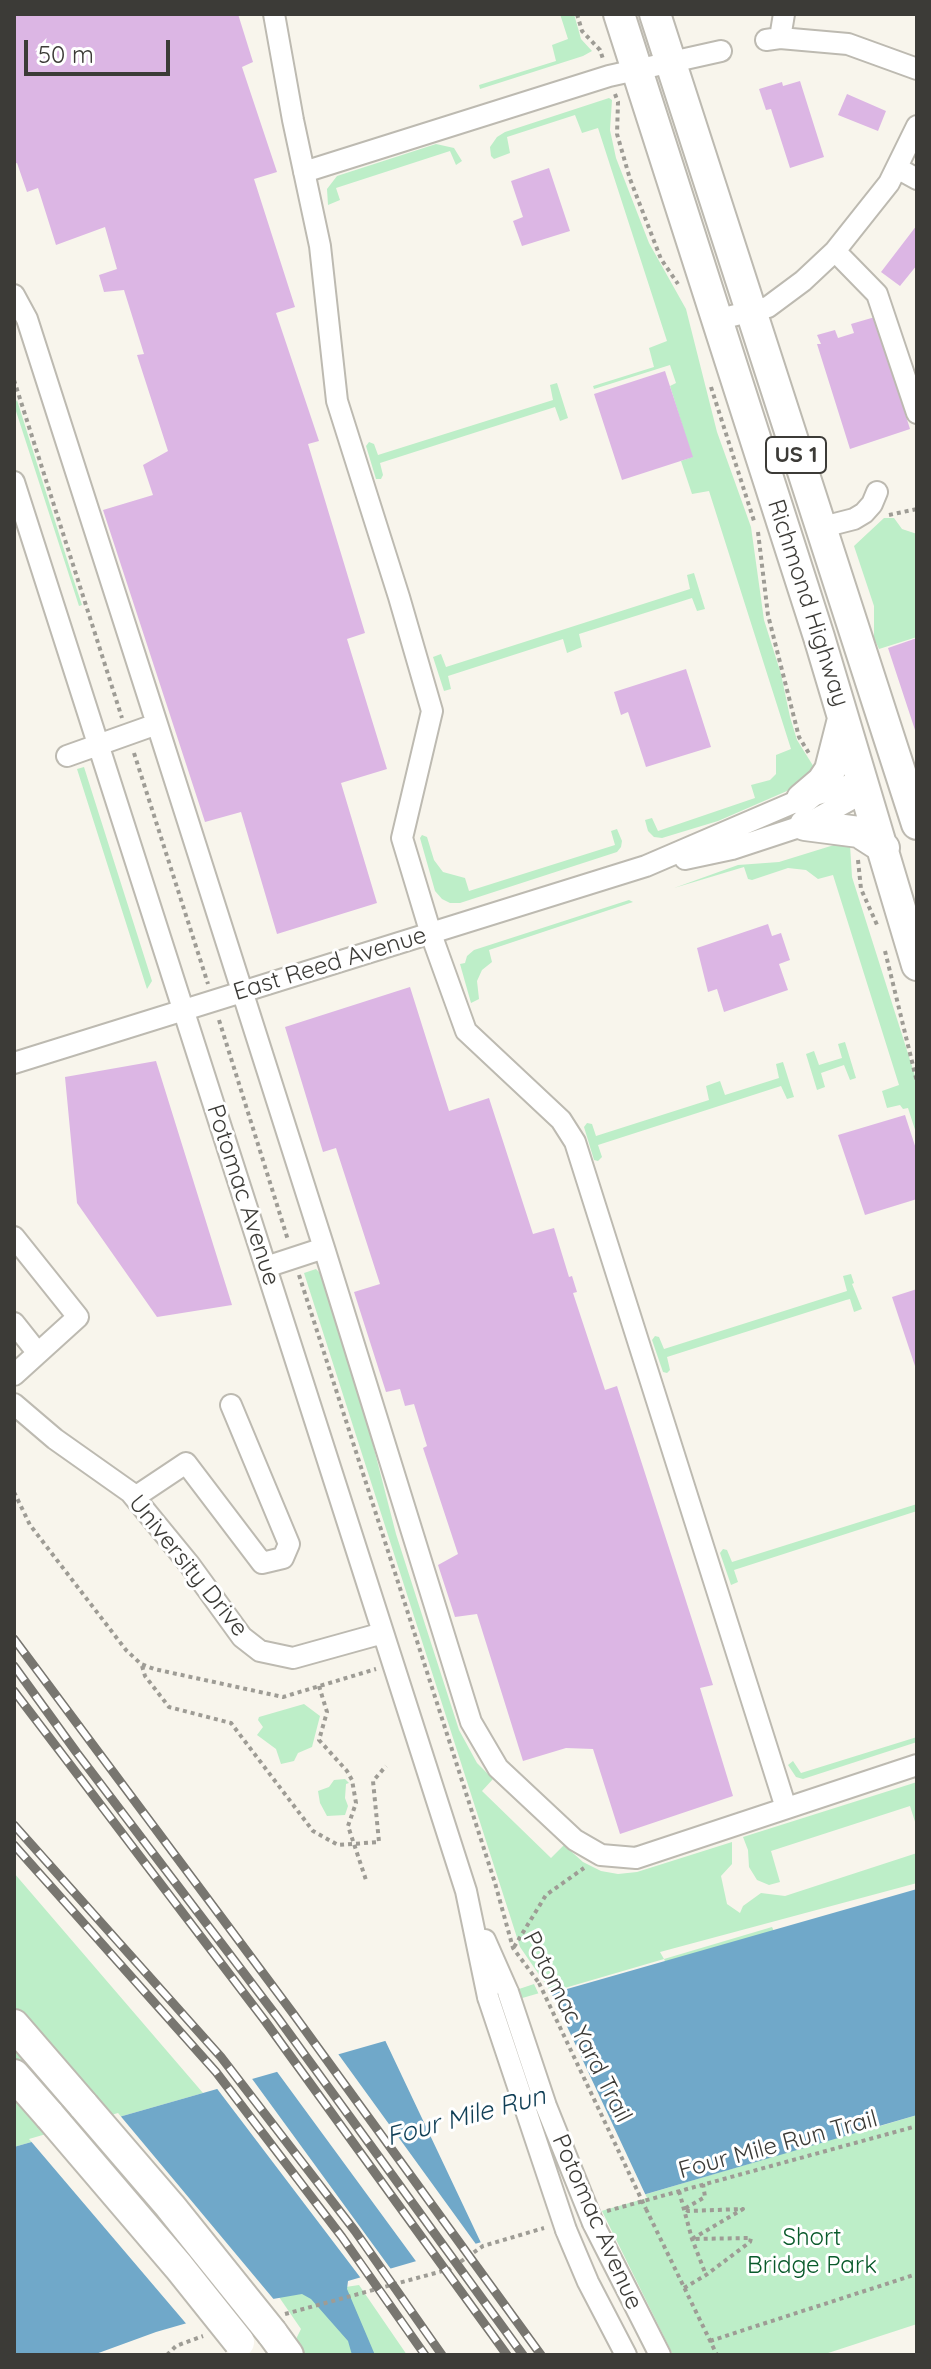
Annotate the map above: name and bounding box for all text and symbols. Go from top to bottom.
scale bar [28,24,174,74]
text: 50 m [38,39,94,69]
road number: US 1 [766,437,826,473]
street label: Richmond Highway [761,496,855,710]
street label: East Reed Avenue [230,921,430,1007]
street label: Potomac Avenue [200,1101,286,1289]
street label: University Drive [122,1489,254,1643]
street label: Potomac Yard Trail [516,1927,638,2127]
water label: Four Mile Run [383,2081,549,2153]
street label: Four Mile Run Trail [675,2105,881,2185]
street label: Potomac Avenue [545,2130,649,2314]
park label: Short Bridge Park [747,2224,877,2280]

